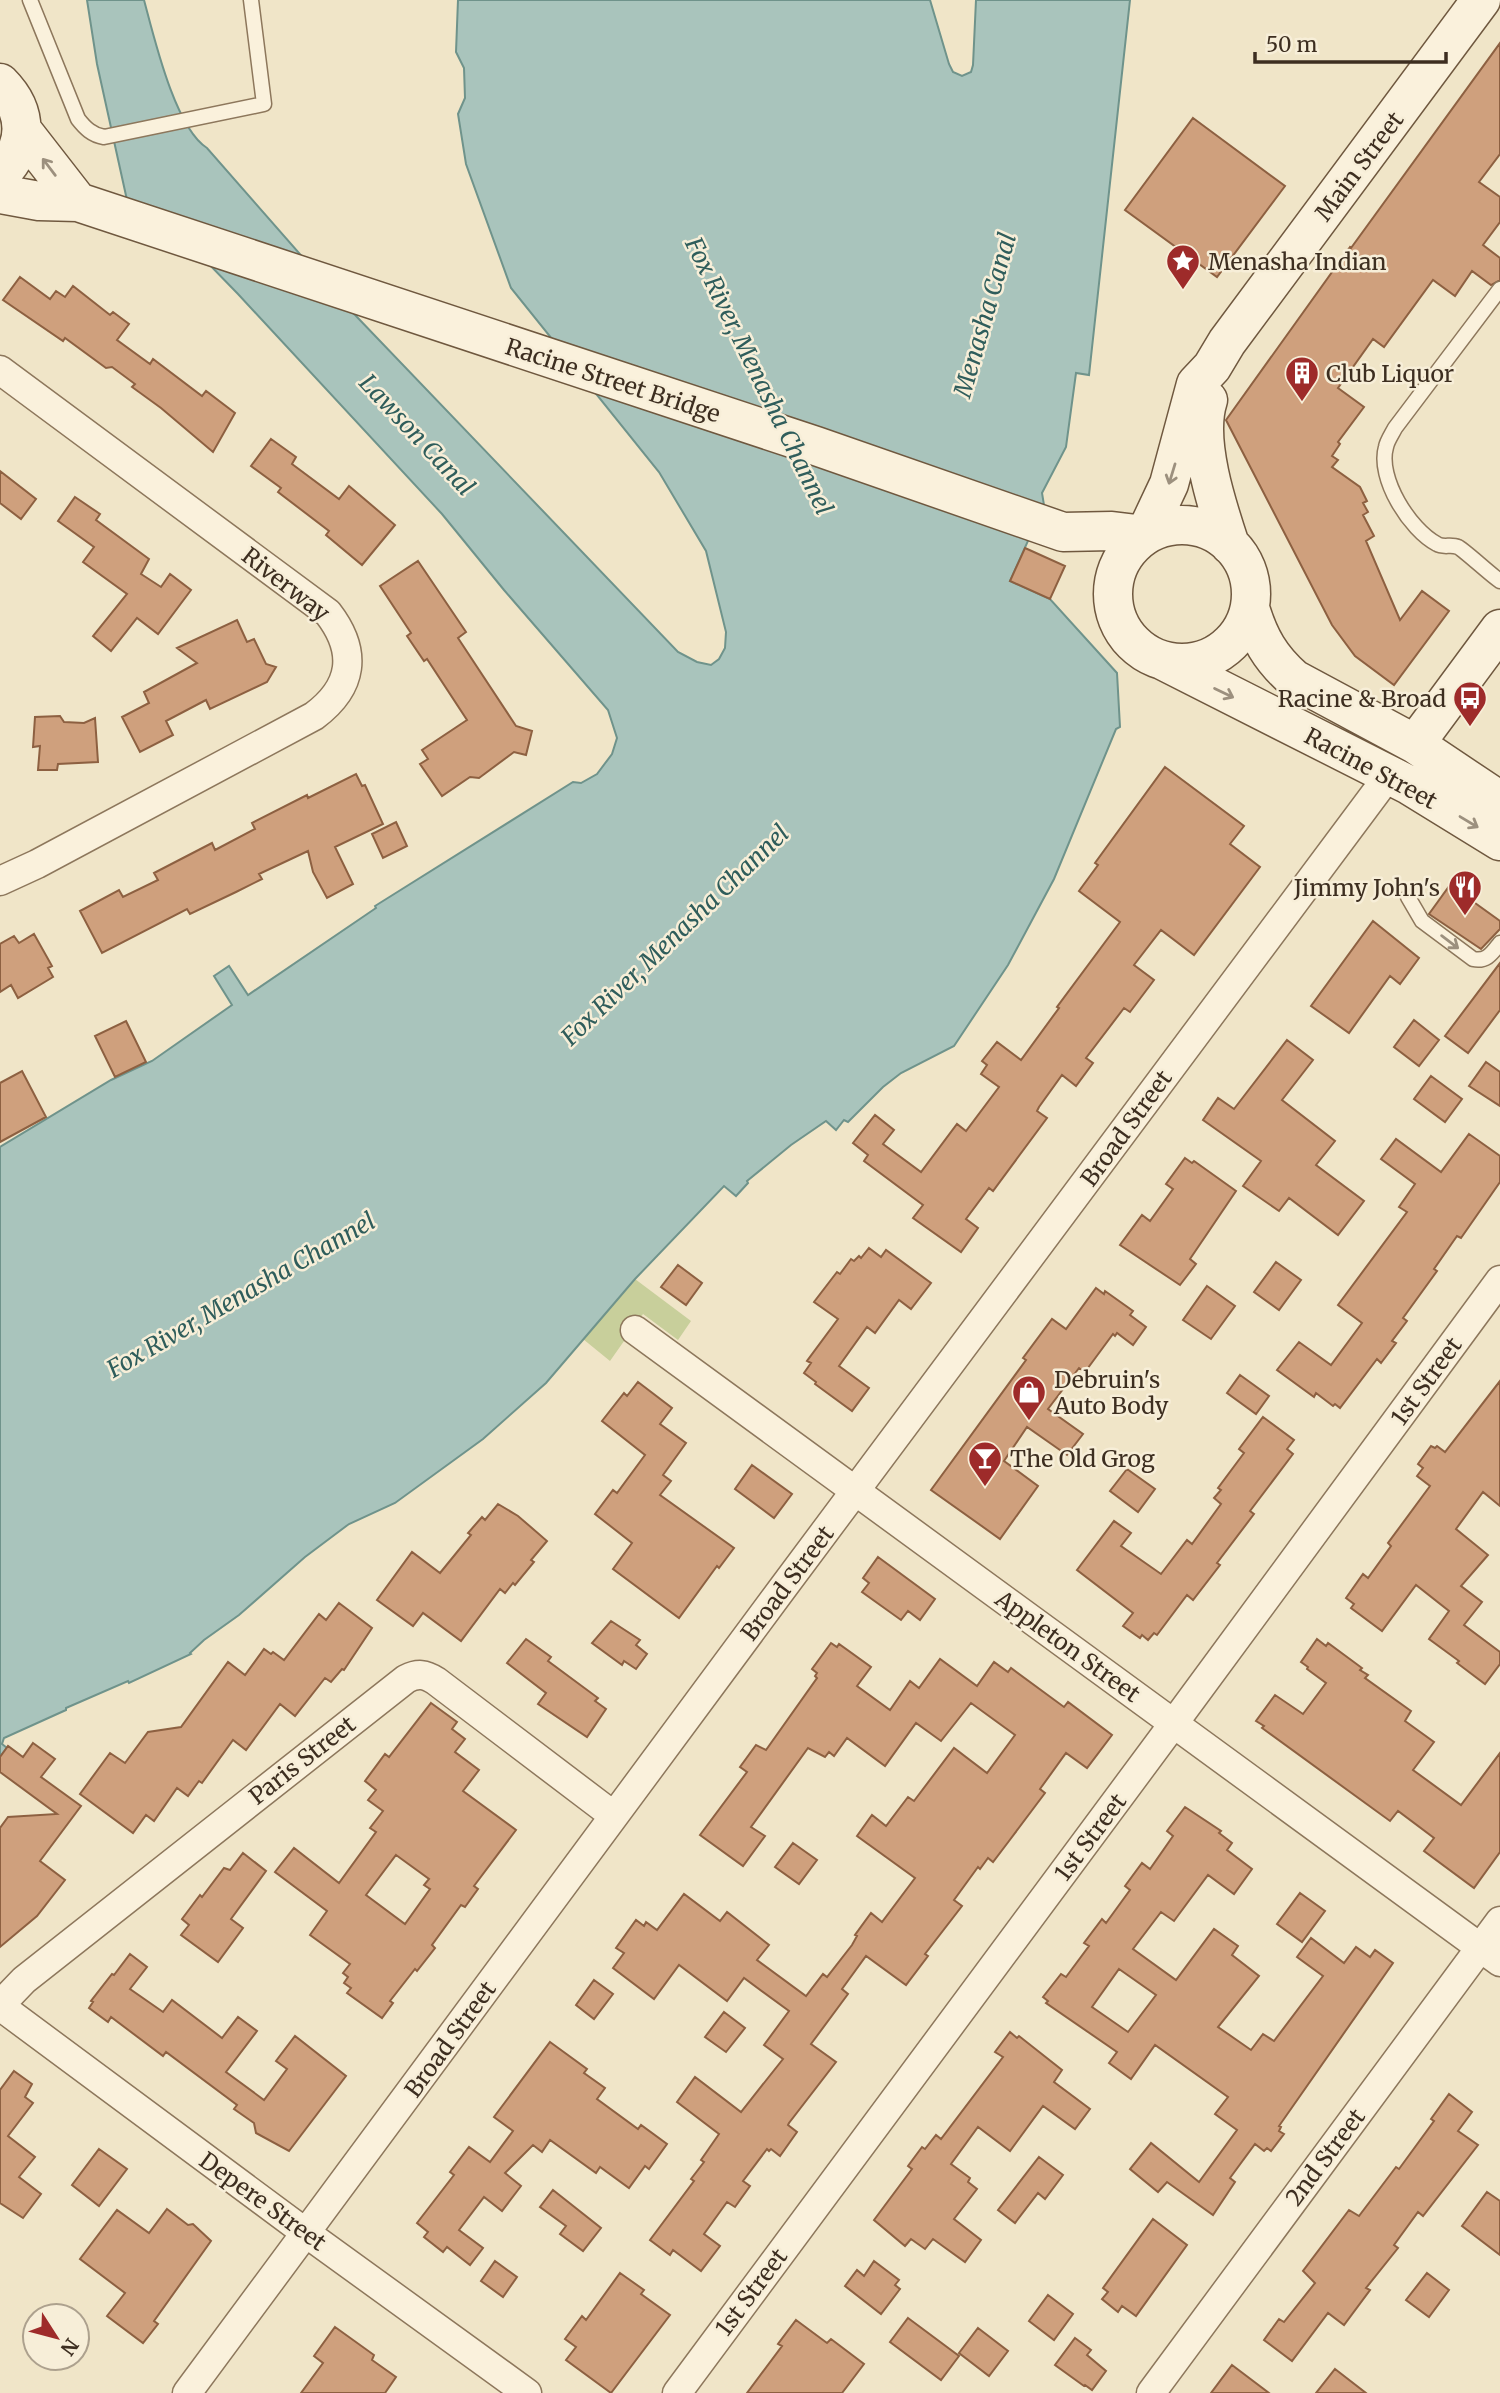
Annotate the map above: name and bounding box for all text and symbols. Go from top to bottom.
scale bar [1255,21,1446,65]
text: 50 m [1266,31,1317,58]
street label: Main Street [1309,106,1409,226]
one-way arrow [42,158,57,177]
water label: Menasha Canal [946,229,1023,402]
water label: Fox River, Menasha Channel [678,231,840,520]
place icon: Menasha Indian [1164,242,1202,291]
place label: Menasha Indian [1208,247,1387,276]
street label: Racine Street Bridge [502,332,724,428]
building icon: Club Liquor [1283,354,1321,403]
place label: Club Liquor [1326,359,1454,388]
water label: Lawson Canal [353,368,481,502]
one-way arrow [1164,463,1177,485]
street label: Riverway [236,541,336,628]
bus stop icon: Racine & Broad [1451,679,1489,728]
place label: Racine & Broad [1278,684,1446,713]
one-way arrow [1214,687,1234,701]
street label: Racine Street [1300,721,1442,815]
one-way arrow [1459,814,1478,829]
water label: Fox River, Menasha Channel [554,818,795,1053]
restaurant icon: Jimmy John's [1446,868,1484,917]
place label: Jimmy John's [1293,873,1440,902]
one-way arrow [1441,934,1460,949]
street label: Broad Street [1074,1064,1178,1192]
water label: Fox River, Menasha Channel [100,1205,381,1385]
street label: 1st Street [1384,1331,1468,1431]
place label: Debruin's Auto Body [1053,1365,1169,1420]
shop icon: Debruin's Auto Body [1010,1373,1048,1422]
bar icon: The Old Grog [966,1439,1004,1488]
place label: The Old Grog [1010,1444,1155,1473]
street label: Broad Street [734,1520,840,1646]
street label: Appleton Street [989,1583,1146,1708]
street label: Paris Street [243,1709,361,1811]
street label: 1st Street [1048,1788,1132,1886]
street label: Broad Street [398,1975,502,2103]
street label: 2nd Street [1279,2103,1371,2211]
street label: Depere Street [194,2145,332,2257]
street label: 1st Street [709,2243,793,2341]
north arrow [21,2302,91,2372]
text: N [56,2334,84,2360]

